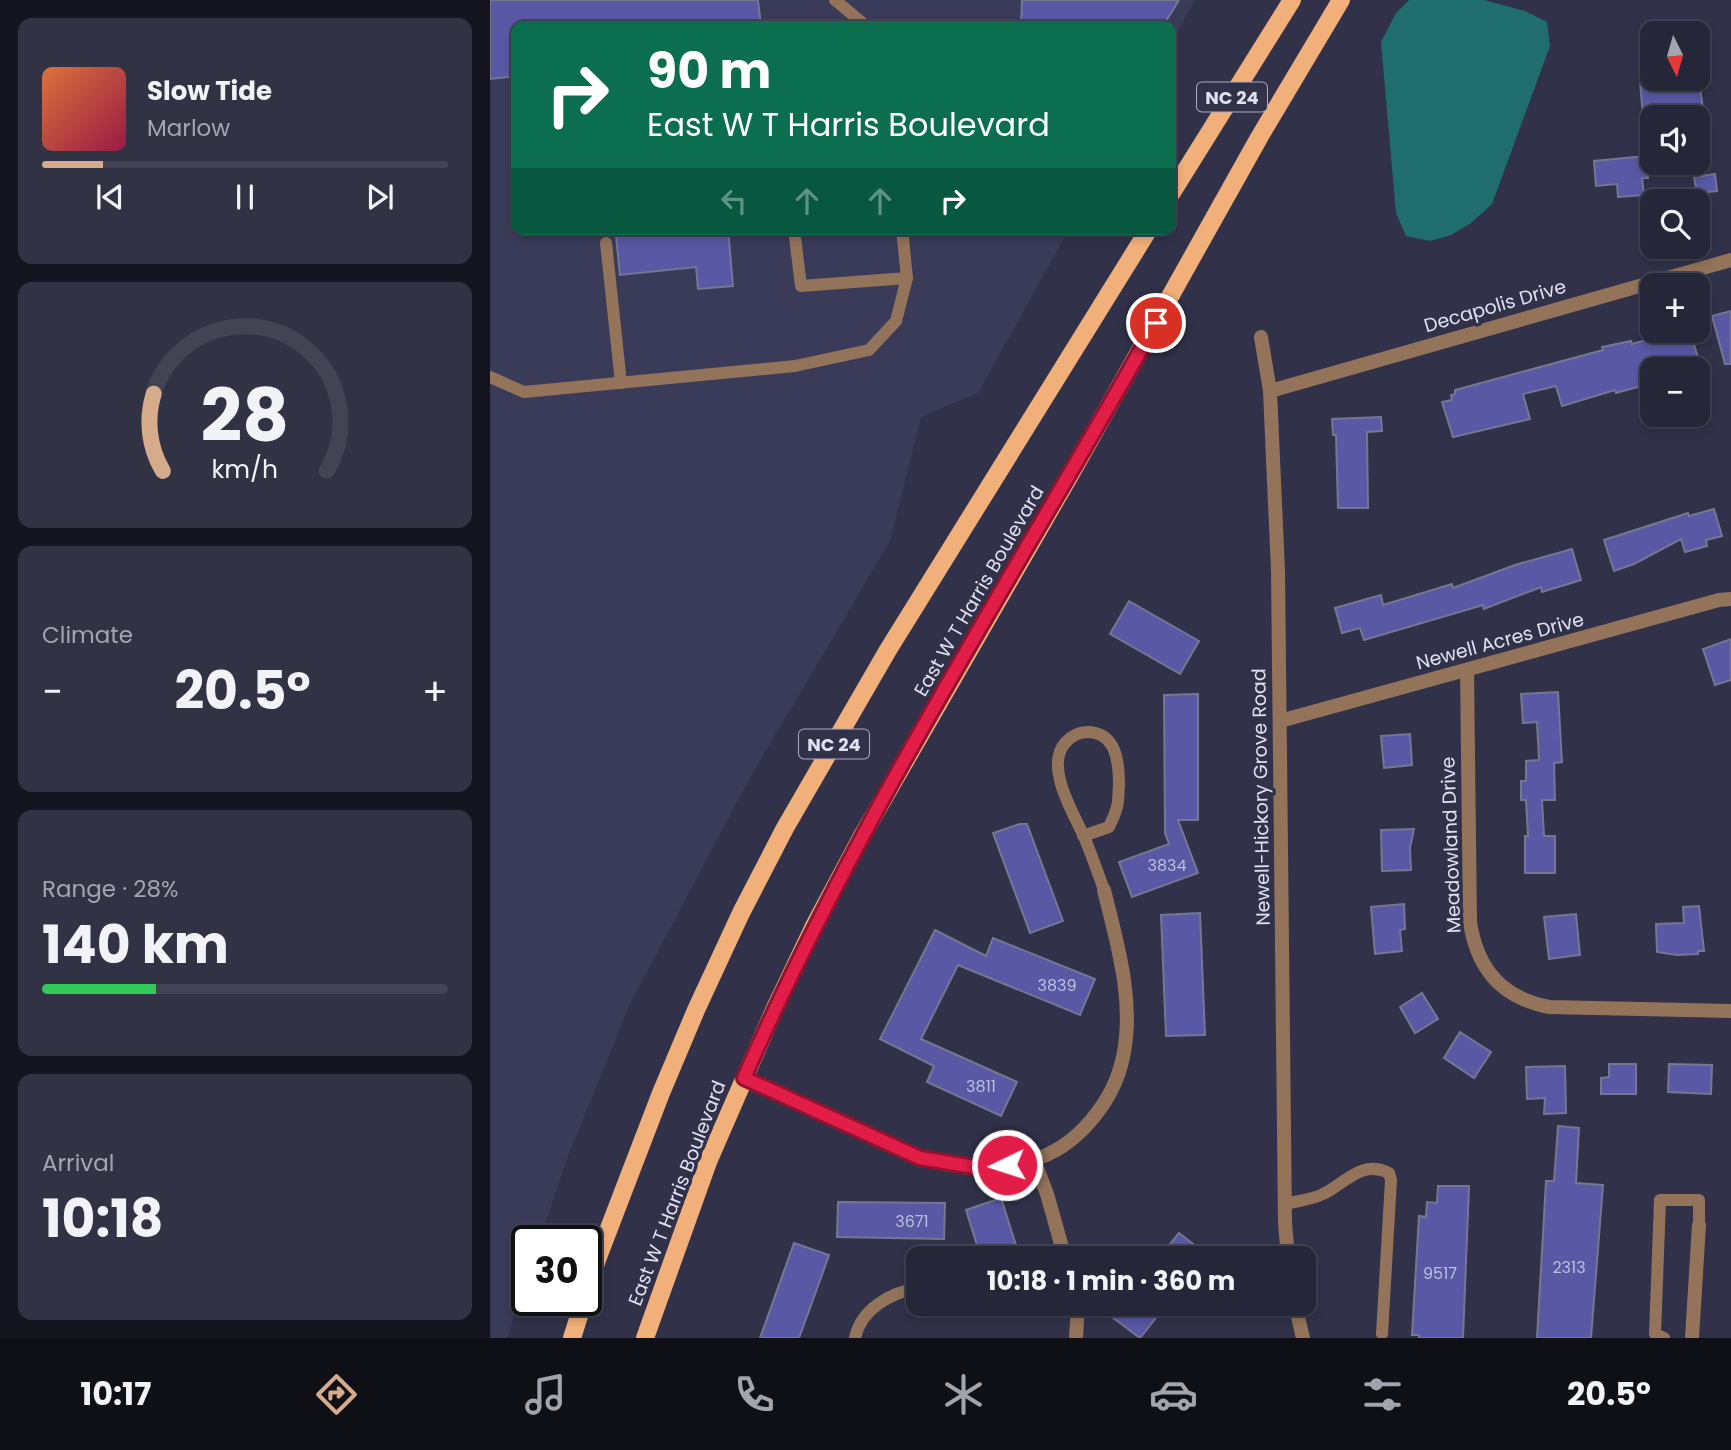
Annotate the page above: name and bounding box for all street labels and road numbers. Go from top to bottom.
road number: NC 24 [1197,82,1267,112]
street label: Decapolis Drive [1421,273,1569,339]
street label: East W T Harris Boulevard [908,481,1050,701]
street label: Newell Acres Drive [1413,606,1587,676]
street label: Newell-Hickory Grove Road [1245,668,1277,926]
road number: NC 24 [799,730,869,758]
street label: Meadowland Drive [1434,756,1468,934]
street label: East W T Harris Boulevard [622,1077,732,1309]

